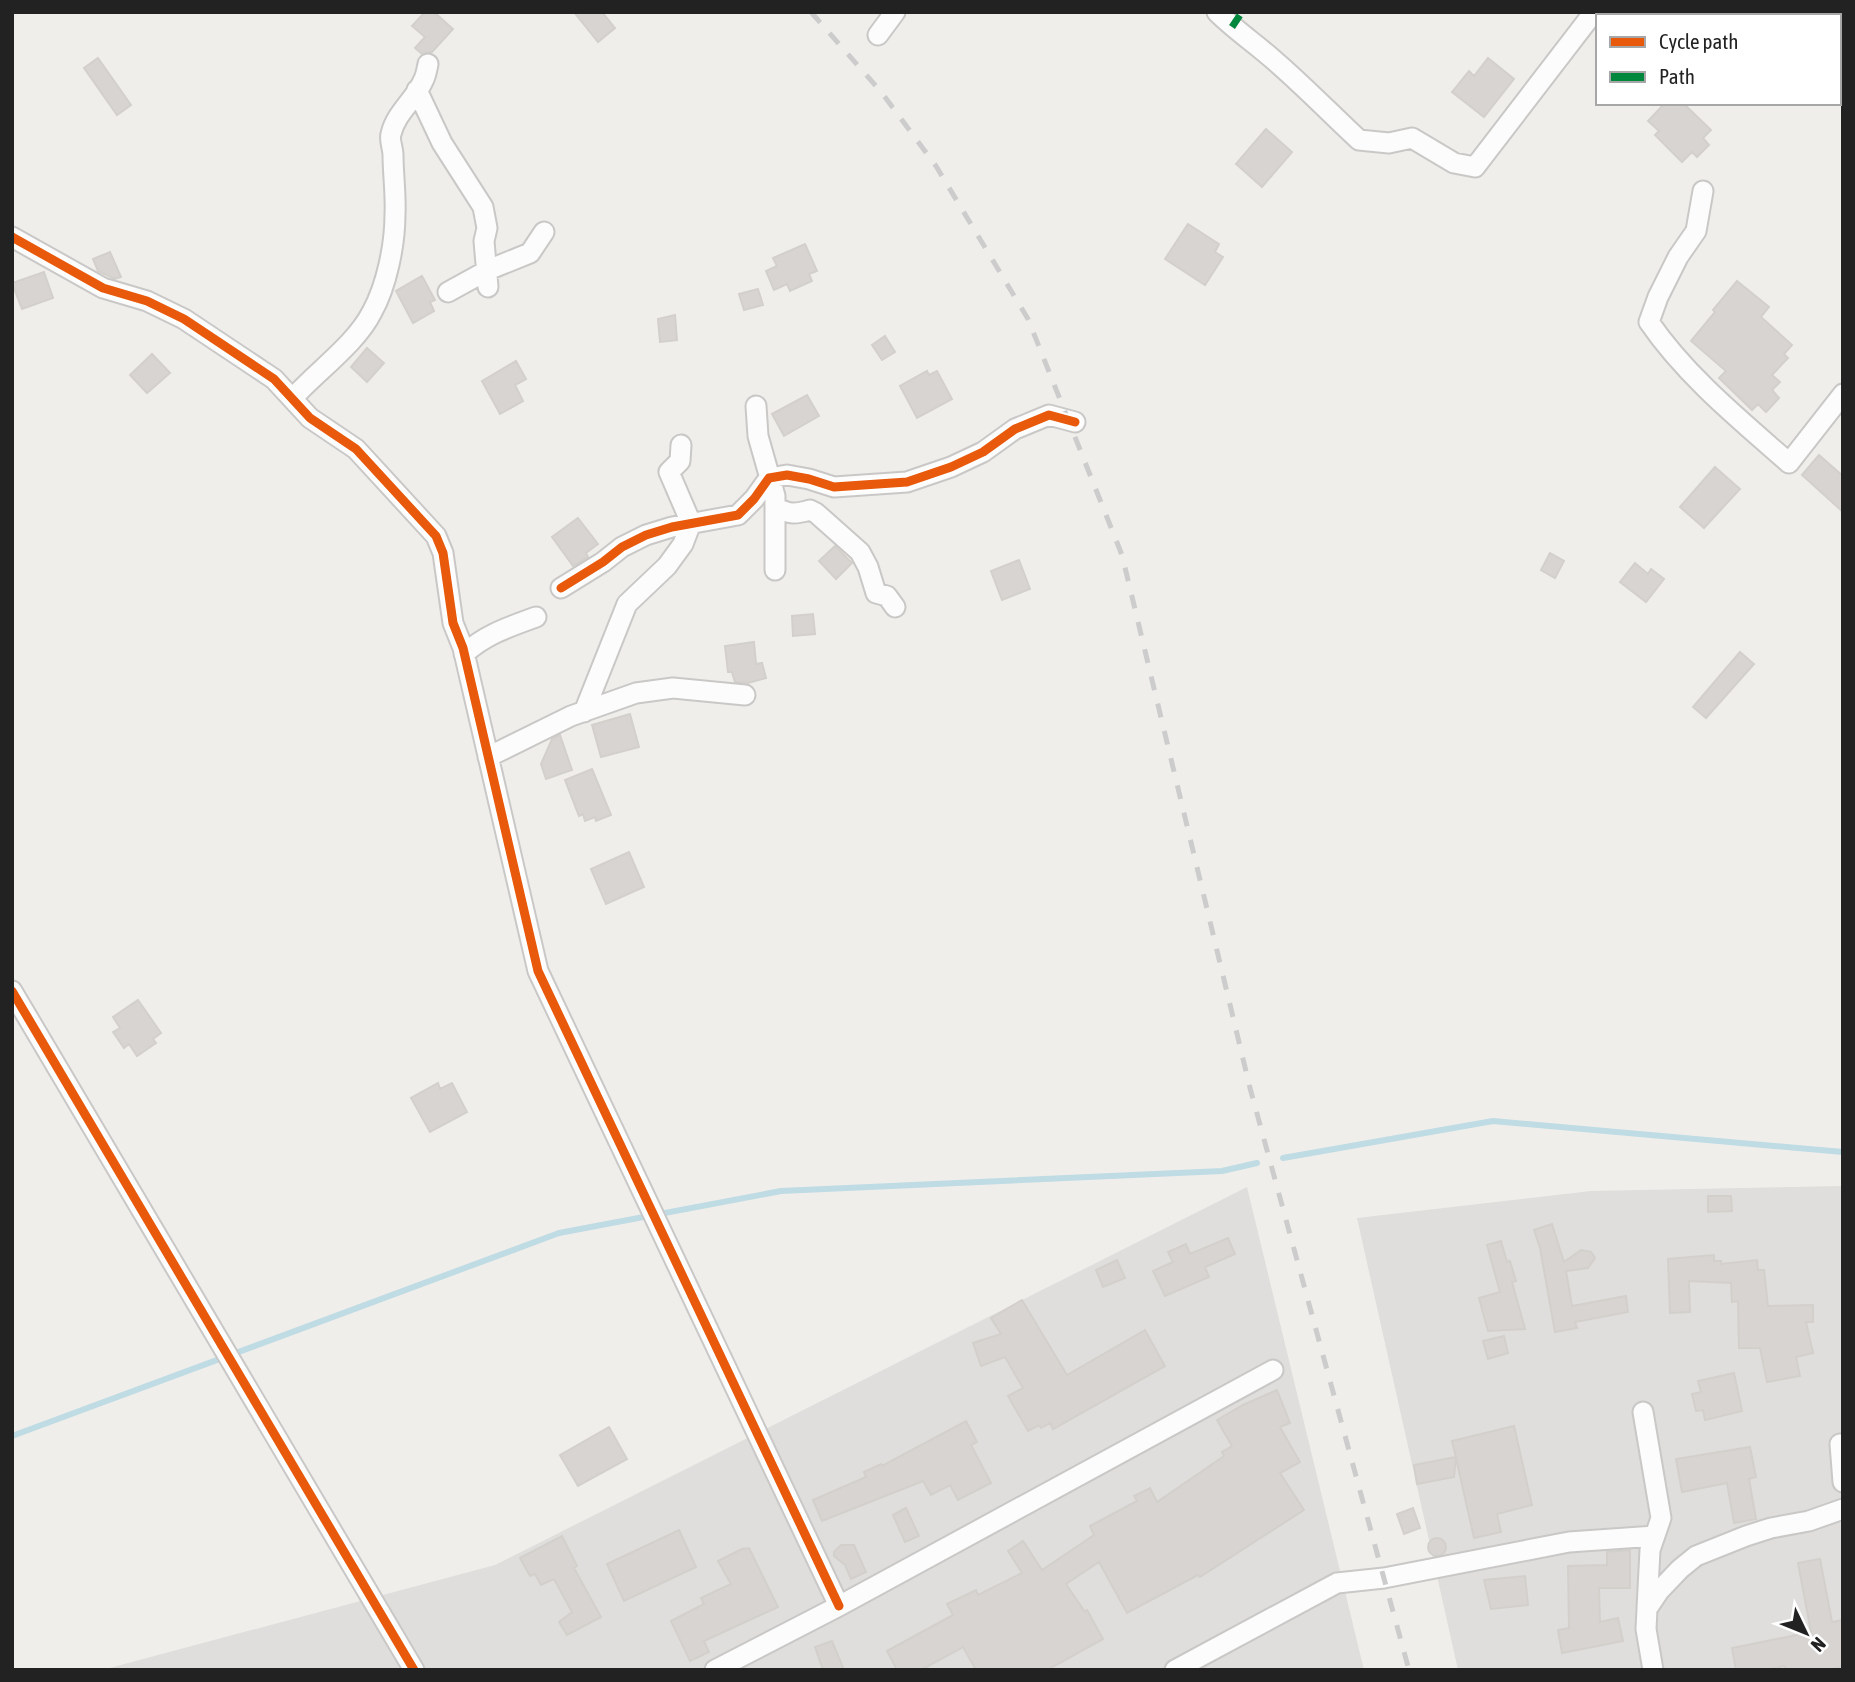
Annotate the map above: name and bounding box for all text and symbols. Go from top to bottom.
legend [1596,14,1841,105]
text: Cycle path [1659,29,1738,53]
text: Path [1659,64,1695,88]
north arrow [1771,1598,1841,1668]
text: N [1807,1633,1830,1656]

